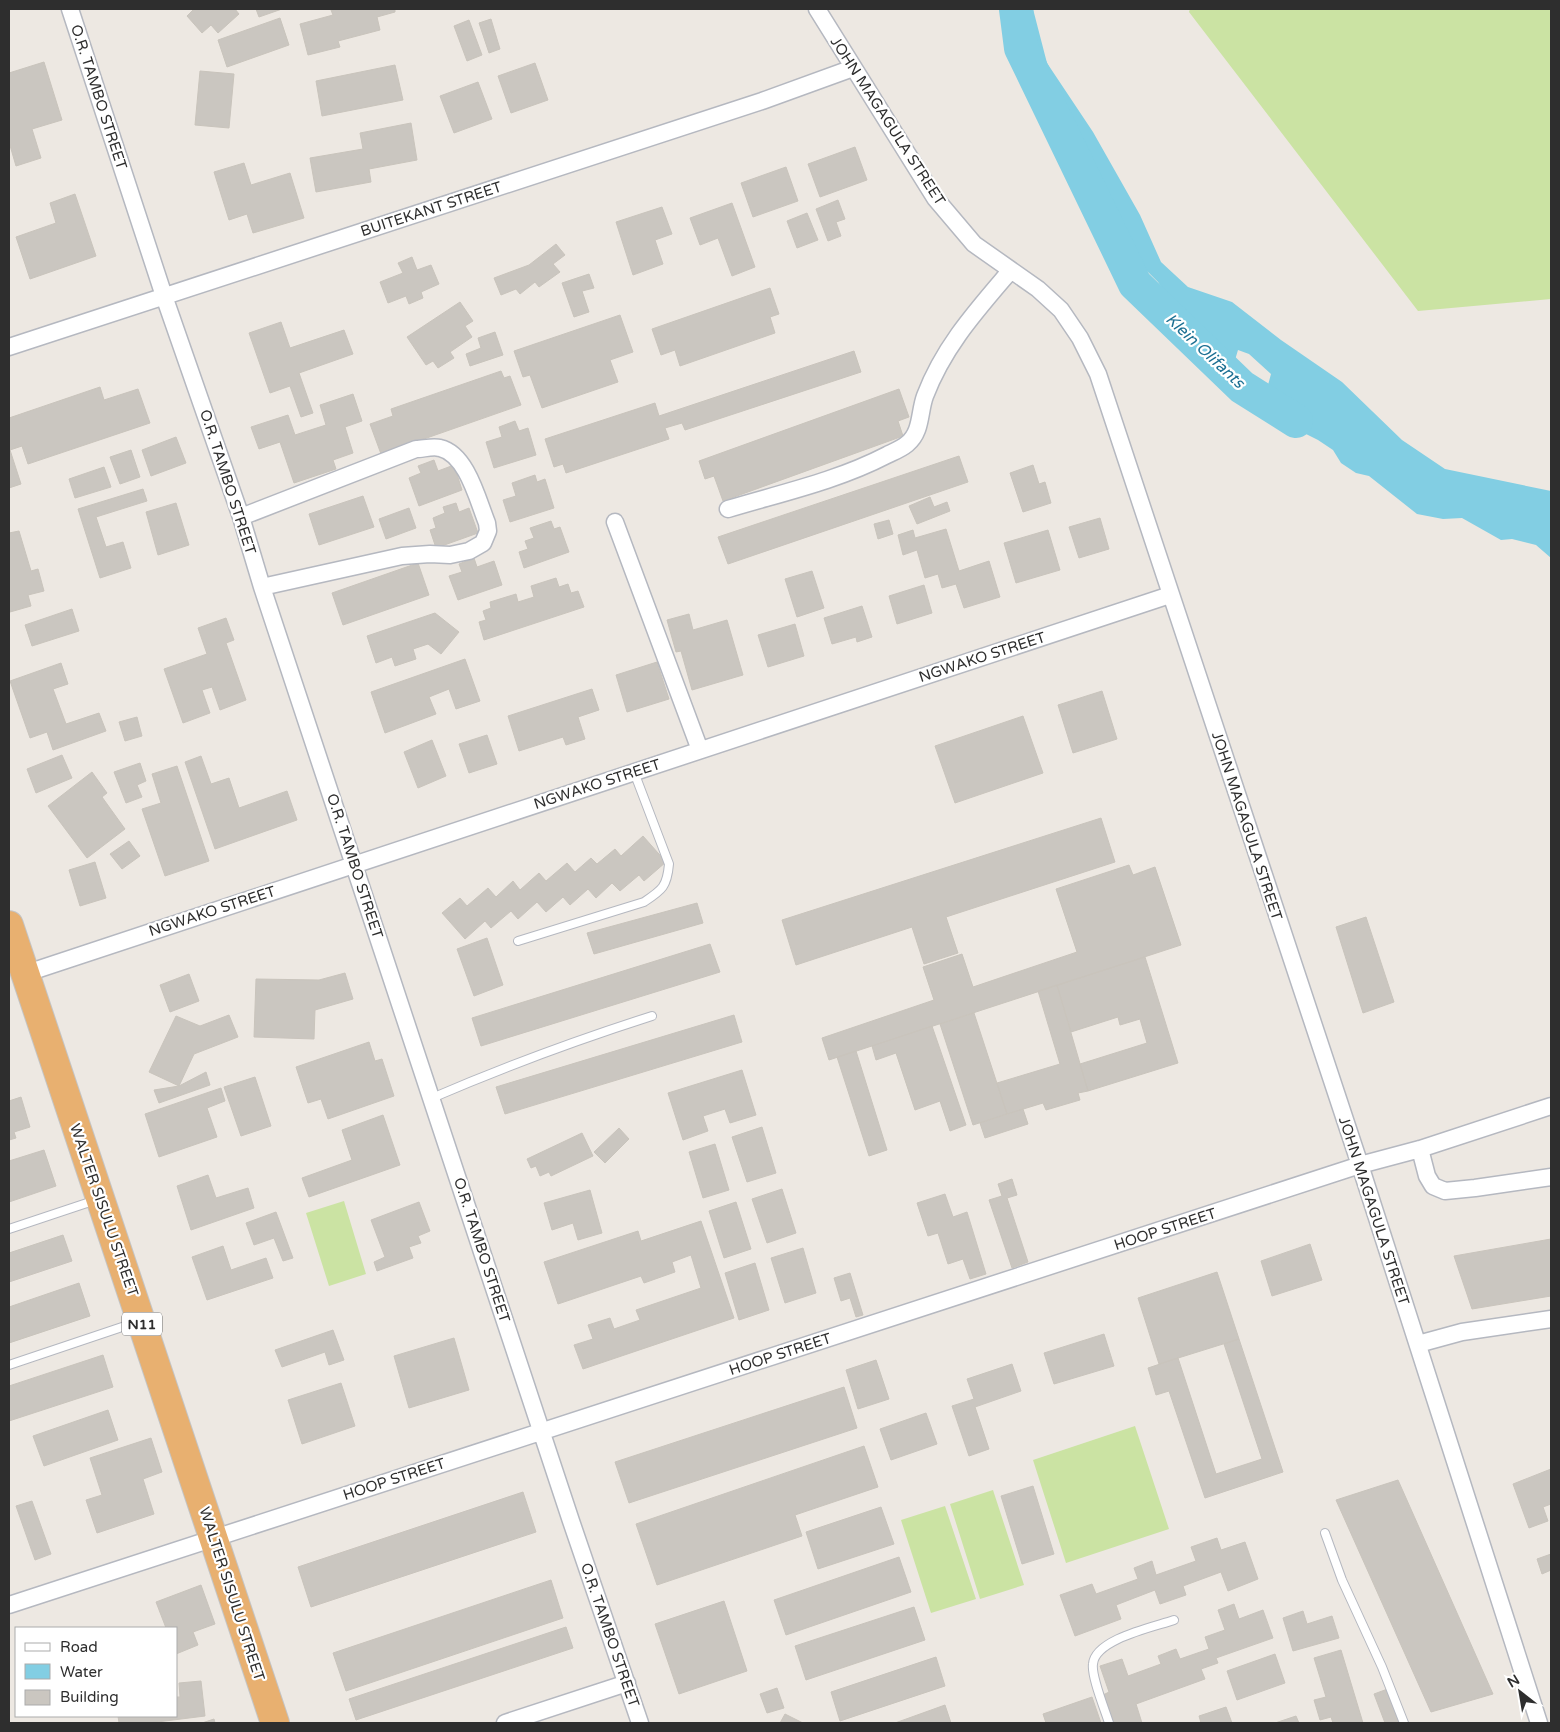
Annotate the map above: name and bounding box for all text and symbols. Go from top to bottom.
street label: O.R. TAMBO STREET [67,22,131,172]
street label: JOHN MAGAGULA STREET [827,33,949,209]
street label: BUITEKANT STREET [358,178,504,240]
water label: Klein Olifants [1161,309,1250,394]
street label: O.R. TAMBO STREET [196,407,260,557]
street label: NGWAKO STREET [916,628,1048,686]
street label: JOHN MAGAGULA STREET [1208,729,1286,923]
street label: NGWAKO STREET [531,755,663,813]
street label: O.R. TAMBO STREET [323,791,387,941]
street label: NGWAKO STREET [146,882,278,940]
street label: JOHN MAGAGULA STREET [1335,1114,1413,1308]
street label: WALTER SISULU STREET [66,1121,142,1299]
street label: O.R. TAMBO STREET [450,1175,514,1325]
street label: HOOP STREET [1112,1204,1218,1254]
road number: N11 [122,1312,162,1336]
street label: HOOP STREET [727,1329,833,1379]
street label: HOOP STREET [341,1454,447,1504]
street label: WALTER SISULU STREET [195,1505,269,1683]
street label: O.R. TAMBO STREET [577,1561,643,1709]
legend [15,1627,178,1717]
text: Road [60,1638,98,1656]
text: Water [60,1663,103,1681]
north arrow [1495,1667,1545,1717]
text: N [1504,1671,1523,1691]
text: Building [60,1688,119,1706]

